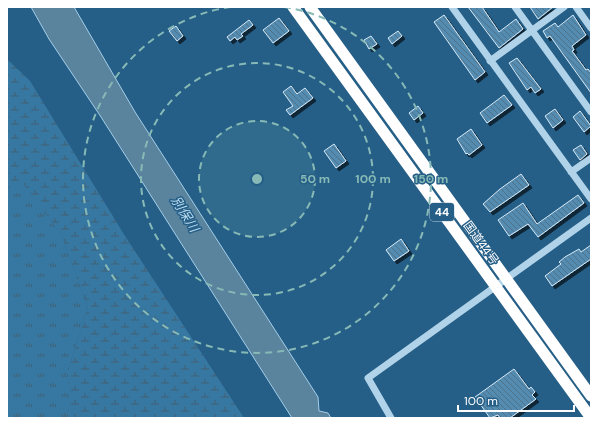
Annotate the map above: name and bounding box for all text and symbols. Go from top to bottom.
text: 50 m [300,171,330,187]
text: 100 m [355,171,391,187]
text: 150 m [414,171,448,187]
centre of rings [250,172,264,186]
water label: 別保川 [167,193,204,237]
road number: 44 [430,203,454,221]
street label: 国道44号 [460,218,502,268]
scale bar [458,387,574,413]
text: 100 m [464,393,498,409]

